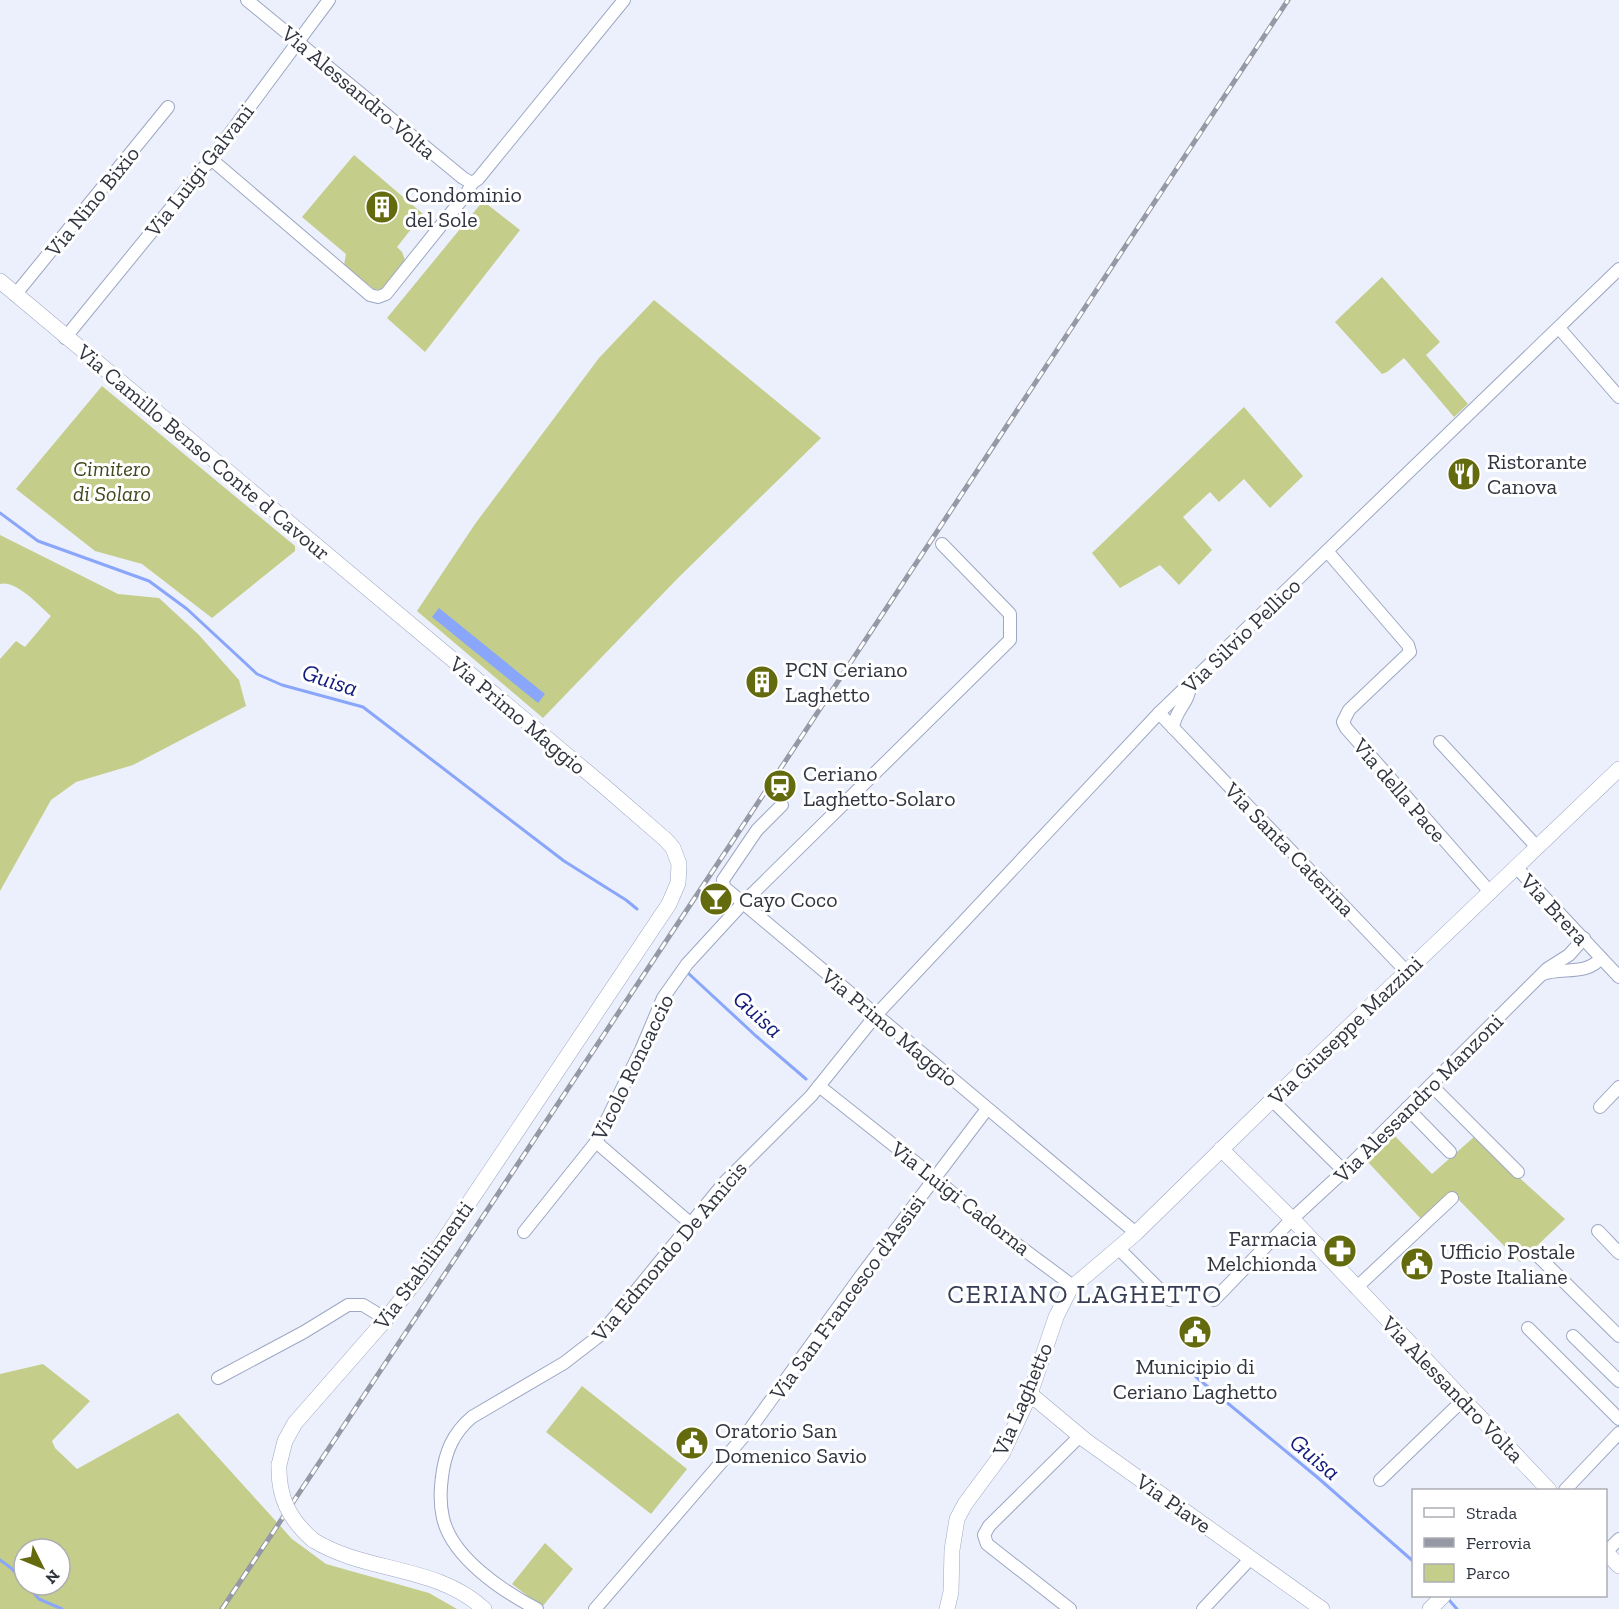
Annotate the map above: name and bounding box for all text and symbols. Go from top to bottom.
street label: Via Alessandro Volta [275,19,442,165]
street label: Via Luigi Galvani [139,99,260,243]
street label: Via Nino Bixio [39,140,145,263]
place label: Condominio del Sole [405,181,522,233]
building icon: Condominio del Sole [364,189,400,225]
street label: Via Camillo Benso Conte d Cavour [71,338,336,566]
place label: Ristorante Canova [1487,448,1587,500]
park label: Cimitero di Solaro [73,455,151,507]
restaurant icon: Ristorante Canova [1446,456,1482,492]
street label: Via Silvio Pellico [1176,572,1306,699]
street label: Via Primo Maggio [443,650,592,780]
place label: PCN Ceriano Laghetto [785,656,908,708]
water label: Guisa [299,657,362,702]
building icon: PCN Ceriano Laghetto [744,664,780,700]
street label: Via della Pace [1346,732,1452,848]
place label: Ceriano Laghetto-Solaro [803,760,956,812]
station icon: Ceriano Laghetto-Solaro [762,768,798,804]
street label: Via Santa Caterina [1218,776,1361,922]
street label: Via Brera [1514,867,1595,951]
bar icon: Cayo Coco [698,881,734,917]
place label: Cayo Coco [739,886,838,913]
street label: Via Giuseppe Mazzini [1262,950,1428,1112]
street label: Via Primo Maggio [815,962,964,1092]
water label: Guisa [727,984,789,1043]
street label: Vicolo Roncaccio [585,990,680,1146]
street label: Via Alessandro Manzoni [1327,1008,1509,1189]
street label: Via Luigi Cadorna [885,1135,1036,1262]
street label: Via Edmondo De Amicis [585,1156,753,1348]
street label: Via San Francesco d'Assisi [763,1189,931,1406]
street label: Via Stabilimenti [367,1196,479,1336]
place label: Farmacia Melchionda [1207,1225,1317,1277]
pharmacy icon: Farmacia Melchionda [1322,1233,1358,1269]
place label: Ufficio Postale Poste Italiane [1440,1238,1575,1290]
public building icon: Ufficio Postale Poste Italiane [1399,1246,1435,1282]
district label: CERIANO LAGHETTO [947,1278,1223,1310]
street label: Via Alessandro Volta [1375,1310,1530,1469]
public building icon: Municipio di Ceriano Laghetto [1177,1314,1213,1350]
street label: Via Laghetto [986,1338,1058,1461]
place label: Municipio di Ceriano Laghetto [1113,1353,1277,1405]
place label: Oratorio San Domenico Savio [715,1417,867,1469]
public building icon: Oratorio San Domenico Savio [674,1425,710,1461]
water label: Guisa [1284,1427,1346,1486]
street label: Via Piave [1130,1467,1217,1539]
legend [1412,1489,1607,1597]
text: Strada [1466,1502,1517,1524]
text: Ferrovia [1466,1532,1531,1554]
north arrow [12,1537,72,1597]
text: Parco [1466,1562,1510,1584]
text: N [42,1566,64,1588]

